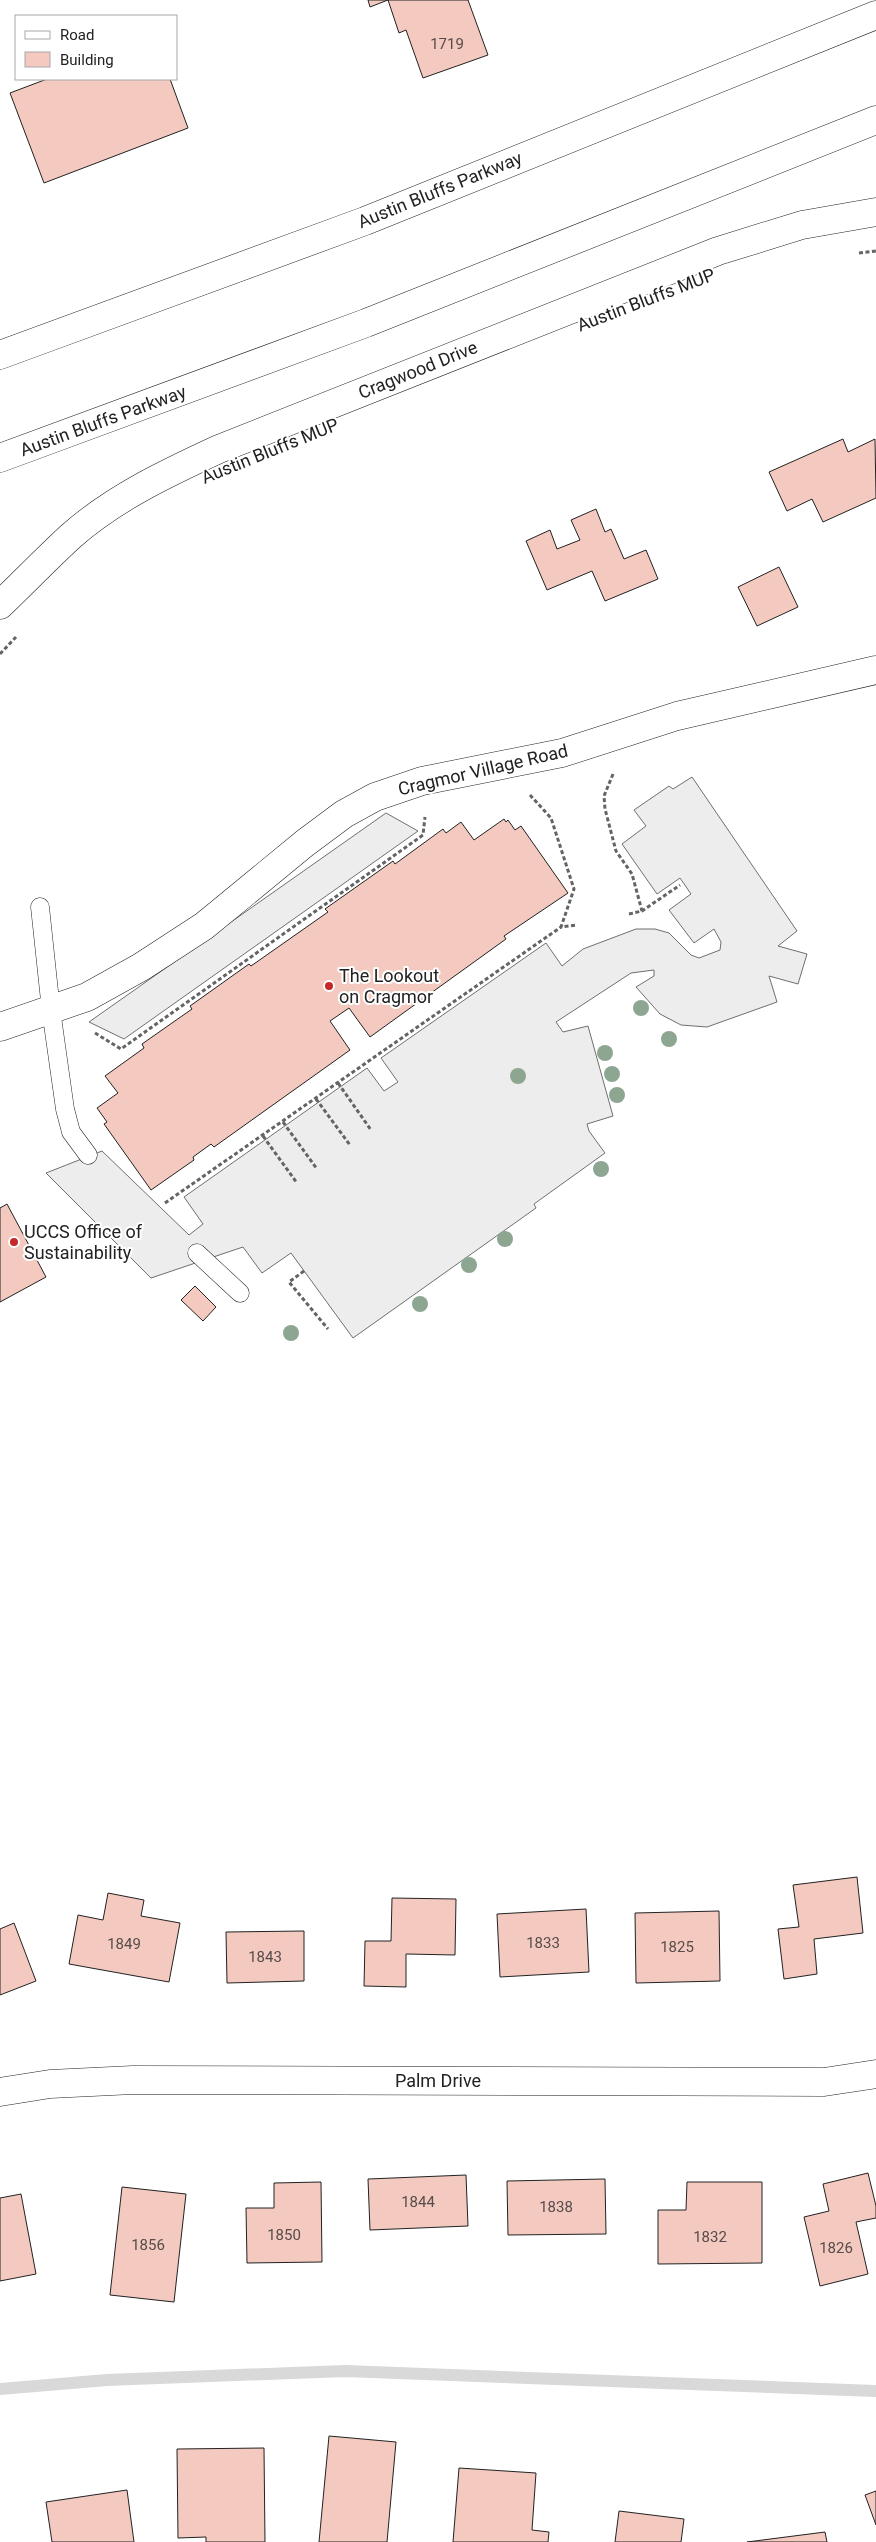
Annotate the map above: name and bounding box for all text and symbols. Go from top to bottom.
legend [15,15,178,80]
text: Road [60,26,94,44]
house number: 1719 [430,35,464,53]
text: Building [60,51,114,69]
street label: Austin Bluffs Parkway [355,147,525,232]
street label: Austin Bluffs MUP [574,264,718,336]
street label: Cragwood Drive [355,336,480,403]
street label: Austin Bluffs Parkway [17,381,189,460]
street label: Austin Bluffs MUP [198,413,341,488]
street label: Cragmor Village Road [396,740,570,799]
place label: The Lookout on Cragmor [339,965,439,1007]
marker: The Lookout on Cragmor [323,980,335,992]
place label: UCCS Office of Sustainability [24,1221,143,1263]
marker: UCCS Office of Sustainability [8,1236,20,1248]
house number: 1833 [526,1934,560,1952]
house number: 1849 [107,1935,141,1953]
house number: 1825 [660,1938,694,1956]
house number: 1843 [248,1948,282,1966]
street label: Palm Drive [395,2070,481,2091]
house number: 1844 [401,2193,435,2211]
house number: 1838 [539,2198,573,2216]
house number: 1850 [267,2226,301,2244]
house number: 1832 [693,2228,727,2246]
house number: 1856 [131,2236,165,2254]
house number: 1826 [819,2239,853,2257]

